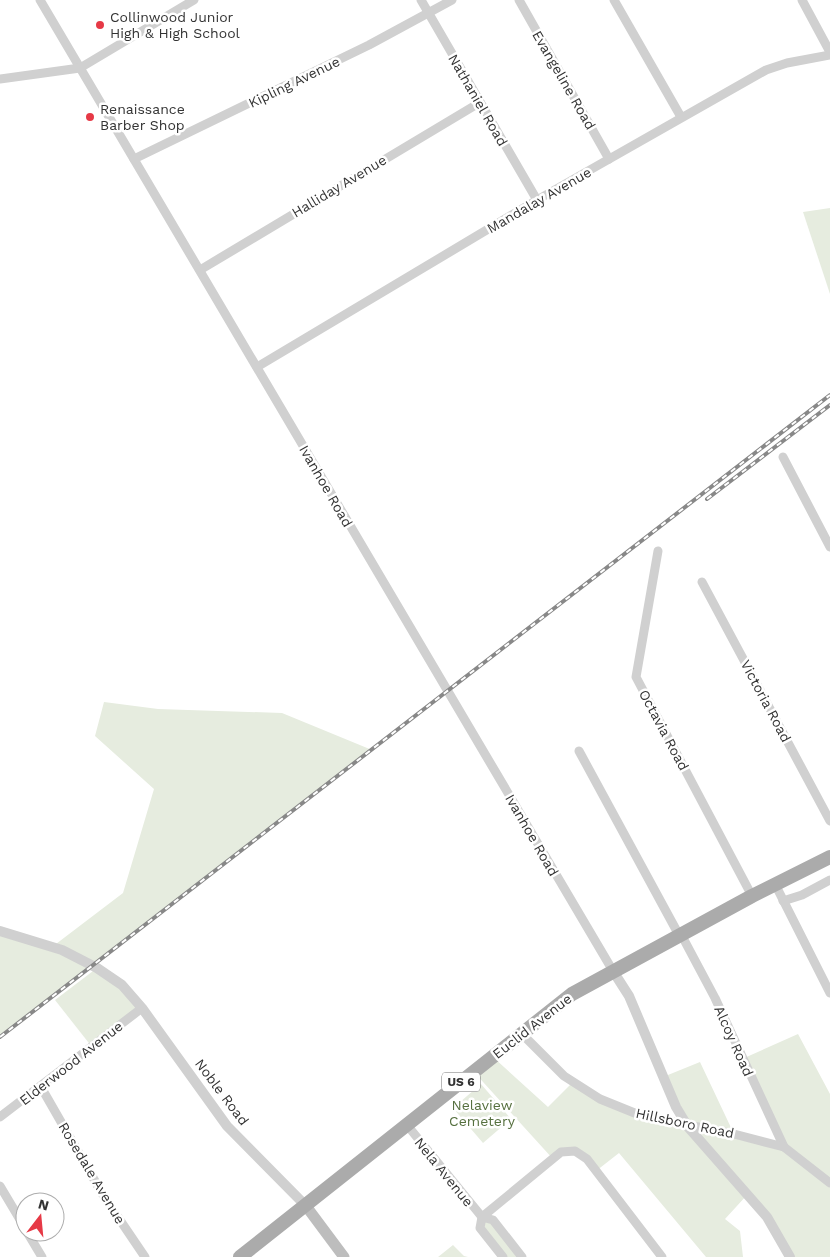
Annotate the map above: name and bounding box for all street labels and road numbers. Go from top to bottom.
street label: Evangeline Road [529,28,599,132]
street label: Nathaniel Road [445,51,511,149]
street label: Kipling Avenue [246,53,342,111]
street label: Halliday Avenue [289,152,389,220]
street label: Mandalay Avenue [484,164,594,236]
street label: Ivanhoe Road [296,442,356,530]
street label: Victoria Road [738,657,794,745]
street label: Octavia Road [636,687,692,773]
street label: Ivanhoe Road [502,791,562,879]
street label: Euclid Avenue [489,990,575,1062]
street label: Alcoy Road [711,1003,757,1079]
street label: Elderwood Avenue [16,1018,126,1108]
street label: Noble Road [192,1056,252,1128]
road number: US 6 [442,1072,480,1092]
street label: Hillsboro Road [634,1105,736,1141]
street label: Rosedale Avenue [55,1119,129,1227]
street label: Nela Avenue [411,1134,477,1210]

